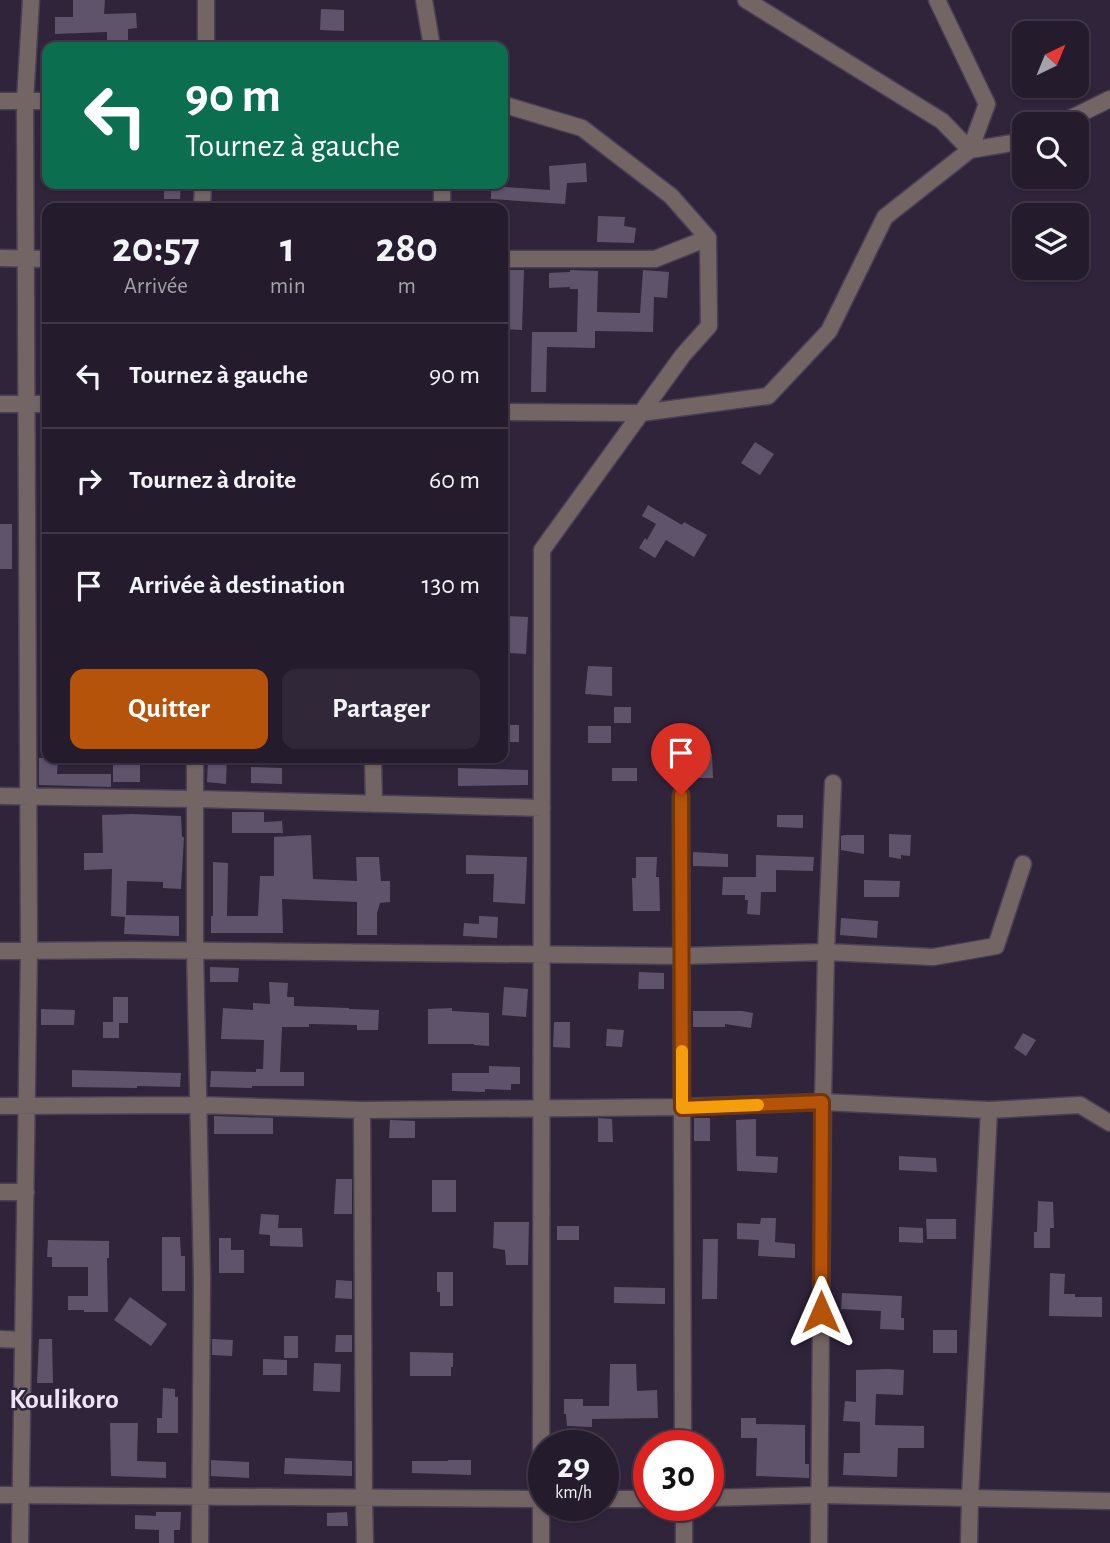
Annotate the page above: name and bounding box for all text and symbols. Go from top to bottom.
north arrow [1012,21,1088,98]
map controls [1012,21,1089,280]
icon: left [70,70,161,161]
text: 90 m [185,72,281,121]
button: search [1012,112,1089,189]
text: Tournez à gauche [185,130,400,162]
button: layers [1012,203,1089,280]
text: 20:57 [112,227,200,269]
text: 1 [280,227,295,269]
text: 280 [376,227,438,269]
text: Arrivée [124,275,188,298]
text: min [270,275,306,298]
text: m [398,275,416,298]
icon: left [70,357,108,395]
text: Tournez à gauche [129,362,308,388]
text: 90 m [429,362,480,388]
icon: right [70,462,108,500]
text: Tournez à droite [129,467,296,493]
text: 60 m [429,467,480,493]
icon: arrive [70,567,108,605]
text: Arrivée à destination [129,572,345,598]
text: 130 m [422,572,480,598]
button: Quitter [70,669,268,749]
button: Partager [282,669,480,749]
pin [651,723,711,795]
icon: arrive [662,734,700,772]
position arrow [784,1275,858,1349]
district label: Koulikoro [9,1386,119,1414]
speed limit sign: 30 [633,1430,724,1521]
text: 29 [557,1449,590,1484]
text: km/h [555,1484,592,1502]

